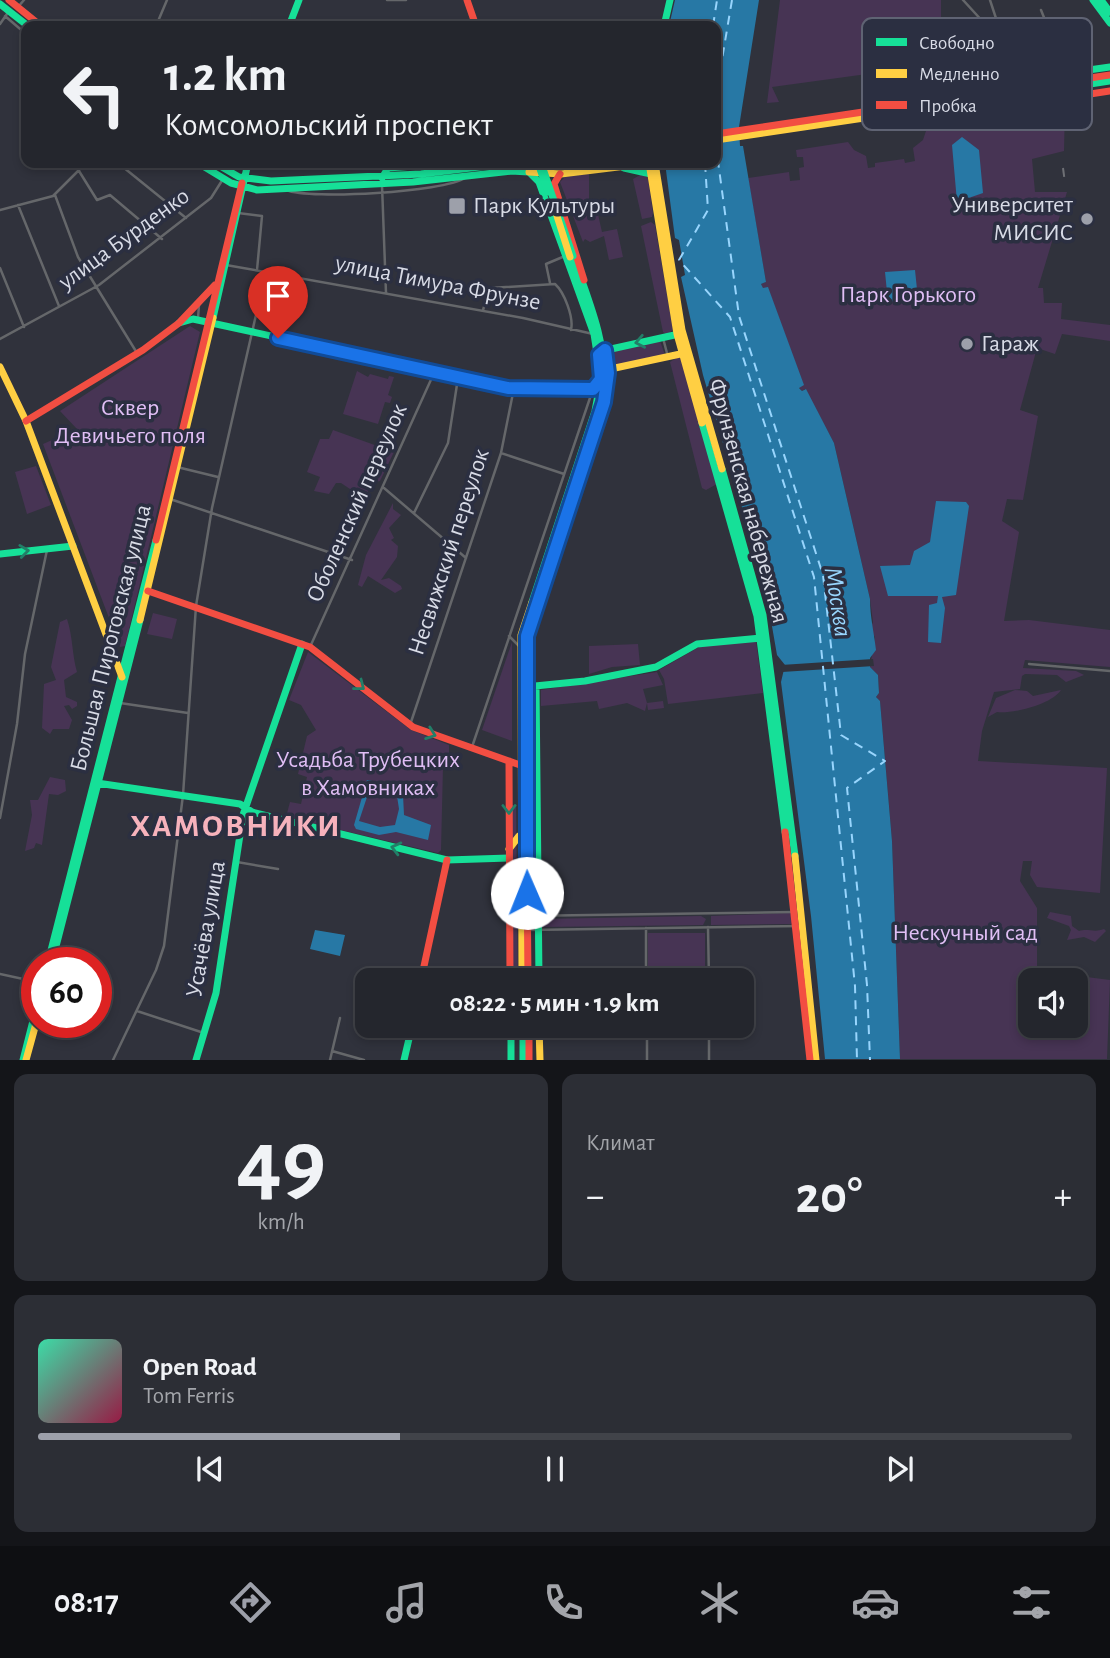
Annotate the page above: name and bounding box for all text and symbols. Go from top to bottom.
legend [862,18,1092,130]
text: Свободно [919,34,995,53]
icon: left [49,49,140,140]
text: 1.2 km [164,51,287,100]
text: Медленно [919,65,999,84]
text: Пробка [919,97,977,116]
text: Комсомольский проспект [164,109,493,141]
street label: улица Бурденко [53,184,194,295]
place label: Университет МИСИС [951,193,1073,245]
place label: Парк Культуры [473,194,615,218]
marker: Парк Культуры [447,196,467,216]
marker: Университет МИСИС [1079,211,1095,227]
street label: улица Тимура Фрунзе [332,251,543,315]
pin [248,266,308,338]
icon: arrive [259,277,297,315]
park label: Парк Горького [840,283,976,307]
place label: Гараж [981,332,1039,356]
one-way arrow [634,334,646,349]
marker: Гараж [959,336,975,352]
street label: Фрунзенская набережная [704,376,792,626]
park label: Сквер Девичьего поля [54,396,206,448]
street label: Оболенский переулок [302,400,412,606]
street label: Несвижский переулок [404,446,494,658]
street label: Большая Пироговская улица [66,502,156,774]
one-way arrow [18,543,29,558]
water label: Москва [820,565,856,639]
one-way arrow [352,678,364,691]
one-way arrow [424,726,437,740]
park label: Усадьба Трубецких в Хамовниках [276,748,460,800]
one-way arrow [501,805,517,815]
district label: ХАМОВНИКИ [130,810,342,842]
one-way arrow [390,842,402,856]
position arrow [490,856,564,930]
street label: Усачёва улица [182,859,230,999]
park label: Нескучный сад [892,921,1038,945]
speed limit sign: 60 [21,947,112,1038]
map controls [1018,968,1088,1038]
button: sound [1018,968,1088,1038]
text: 08:22 · 5 мин · 1.9 km [450,990,659,1016]
text: 49 [236,1118,326,1209]
text: Климат [586,1132,655,1155]
text: 20° [796,1170,862,1222]
text: − [586,1178,604,1216]
text: + [1054,1178,1072,1216]
text: km/h [257,1211,305,1234]
text: Open Road [143,1354,257,1380]
text: Tom Ferris [143,1385,235,1408]
icon: previous [191,1450,229,1488]
icon: pause [536,1450,574,1488]
icon: next [881,1450,919,1488]
icon: directions [226,1578,275,1627]
icon: music [382,1578,431,1627]
icon: phone [539,1578,588,1627]
icon: climate [695,1578,744,1627]
icon: car [851,1578,900,1627]
icon: filters [1007,1578,1056,1627]
text: 08:17 [54,1586,119,1618]

